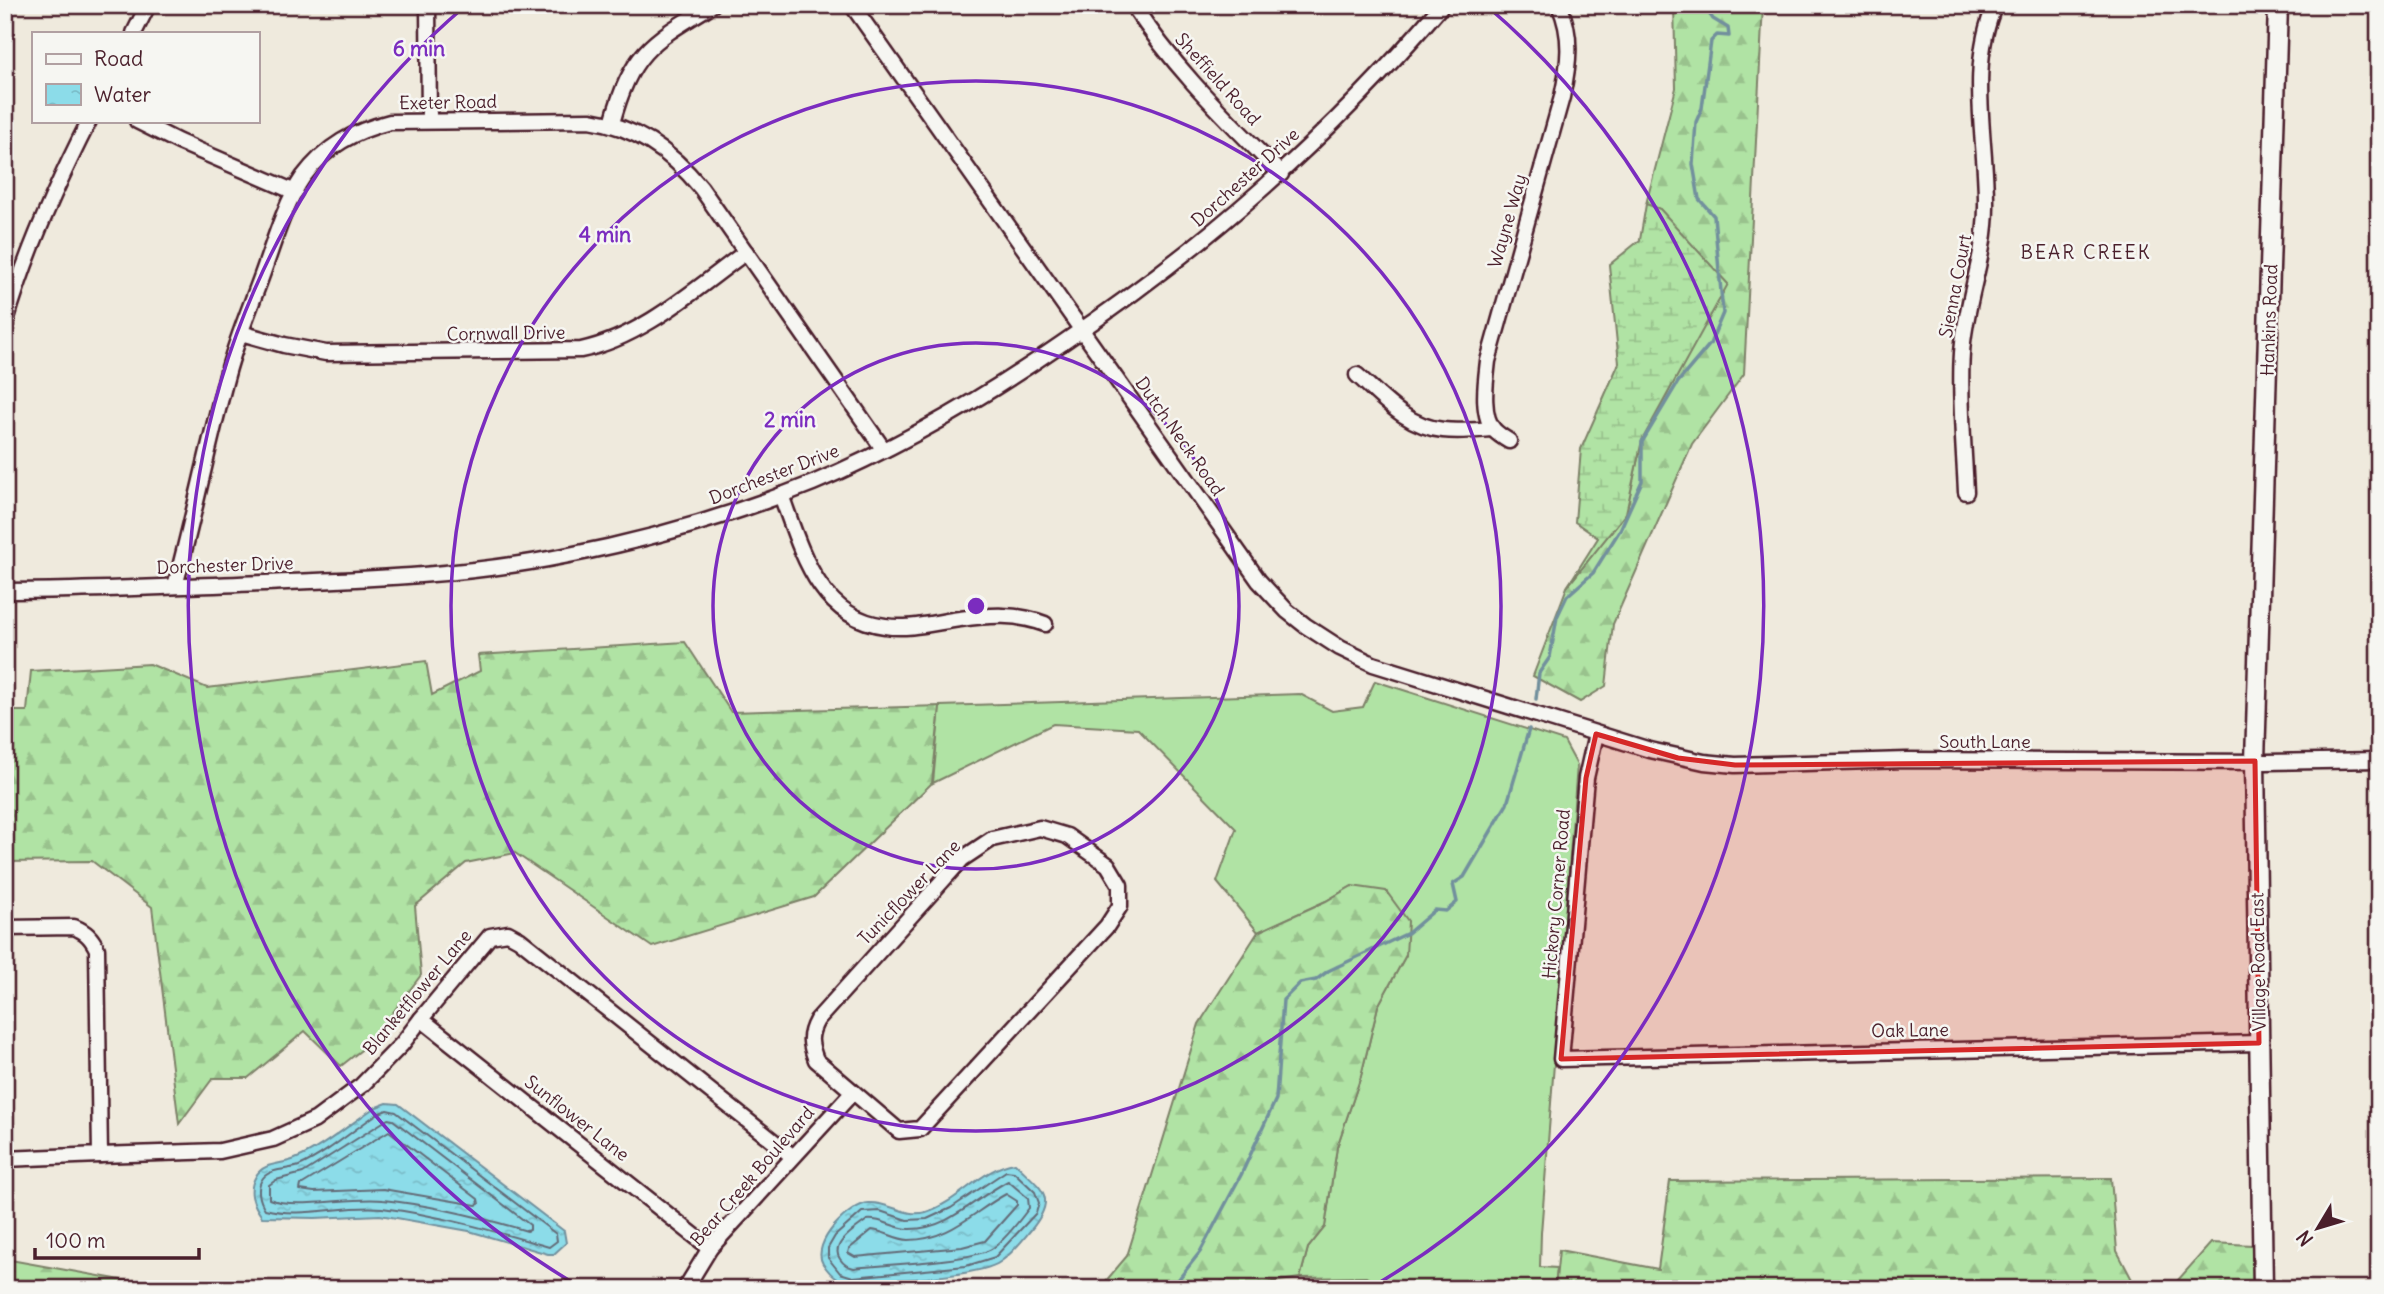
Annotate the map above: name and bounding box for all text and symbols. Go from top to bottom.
street label: Sheffield Road [1170,28,1266,130]
legend [32,32,259,122]
text: 6 min [393,35,445,62]
text: Road [94,45,143,72]
text: Water [94,81,152,108]
street label: Exeter Road [399,90,498,114]
street label: Dorchester Drive [1186,123,1304,231]
street label: Wayne Way [1483,171,1531,271]
text: 4 min [579,221,631,248]
street label: Sienna Court [1934,232,1976,340]
district label: BEAR CREEK [2021,240,2151,264]
street label: Hankins Road [2256,263,2282,376]
street label: Cornwall Drive [446,320,566,346]
street label: Dutch Neck Road [1130,372,1230,500]
text: 2 min [764,406,816,433]
street label: Dorchester Drive [706,439,842,509]
street label: Dorchester Drive [156,551,294,579]
centre of rings [964,594,988,618]
street label: South Lane [1939,730,2031,753]
street label: Hickory Corner Road [1537,808,1575,980]
street label: Tunicflower Lane [853,834,965,950]
street label: Village Road East [2245,892,2271,1032]
street label: Blanketflower Lane [358,925,476,1059]
street label: Oak Lane [1871,1018,1949,1042]
street label: Sunflower Lane [520,1070,634,1166]
street label: Bear Creek Boulevard [685,1101,819,1251]
north arrow [2282,1192,2352,1262]
scale bar [35,1217,200,1261]
text: N [2291,1226,2318,1251]
text: 100 m [46,1227,105,1254]

